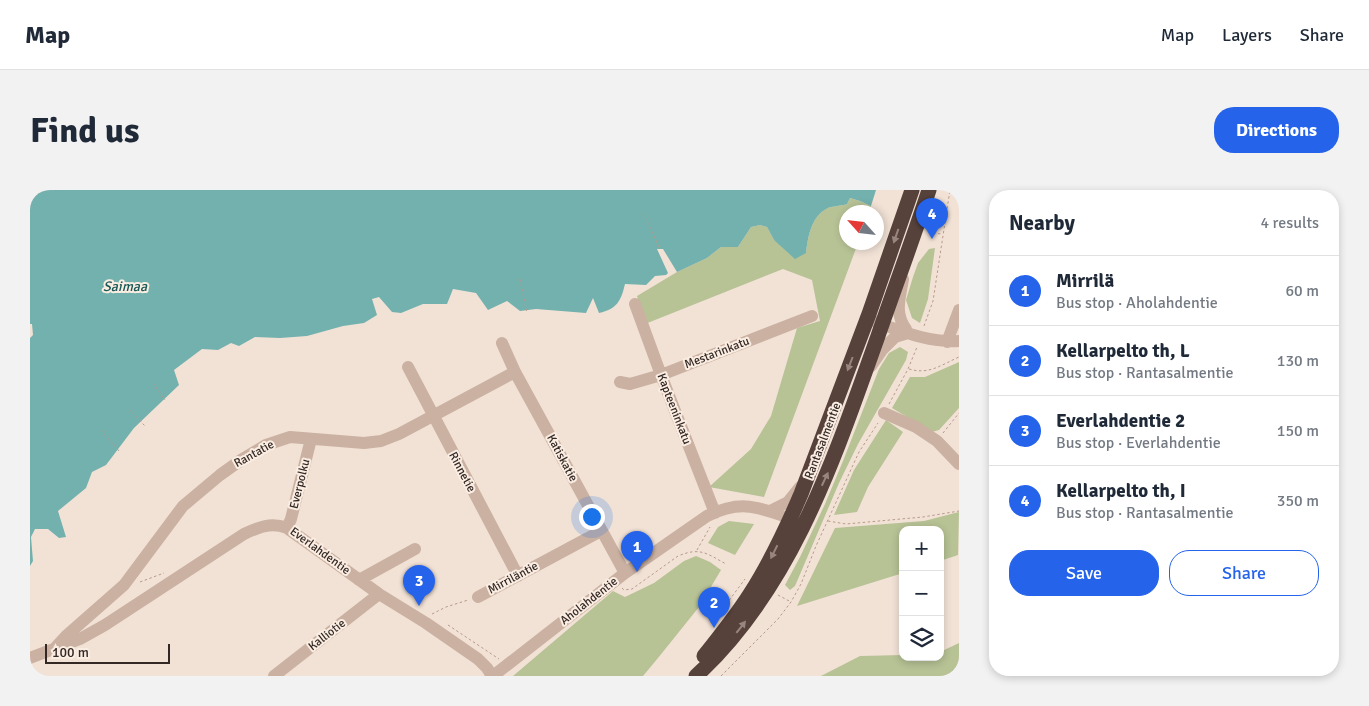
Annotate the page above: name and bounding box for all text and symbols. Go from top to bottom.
text: Map [25,20,70,50]
text: Map [1161,24,1194,46]
text: Layers [1222,24,1272,46]
text: Share [1300,24,1344,46]
button: Directions [1214,107,1339,153]
text: Find us [30,109,140,152]
pin: 4 [916,198,948,239]
north arrow [839,205,884,250]
text: Nearby [1009,210,1075,236]
text: 4 results [1260,213,1319,233]
one-way arrow [892,229,900,244]
text: Mirrilä [1056,269,1114,293]
water label: Saimaa [103,278,148,295]
text: 1 [1021,281,1029,301]
text: 60 m [1285,281,1319,301]
text: Bus stop · Aholahdentie [1056,293,1218,313]
street label: Mestarinkatu [682,334,752,372]
text: Kellarpelto th, L [1056,339,1190,363]
text: 2 [1021,351,1029,371]
text: 130 m [1277,351,1319,371]
one-way arrow [846,357,854,372]
text: Bus stop · Rantasalmentie [1056,363,1234,383]
street label: Kapteeninkatu [654,371,694,447]
street label: Rantasalmentie [802,401,844,481]
text: Everlahdentie 2 [1056,409,1185,433]
text: 3 [1021,421,1029,441]
text: 150 m [1277,421,1319,441]
street label: Katiskatie [543,432,581,484]
text: Bus stop · Everlahdentie [1056,433,1221,453]
street label: Rantatie [231,437,277,471]
street label: Rinnetie [445,449,479,495]
street label: Everpolku [287,458,313,510]
one-way arrow [821,471,829,486]
text: Kellarpelto th, I [1056,479,1186,503]
text: 4 [1021,491,1029,511]
text: 350 m [1277,491,1319,511]
text: Bus stop · Rantasalmentie [1056,503,1234,523]
your location [579,504,605,530]
street label: Everlahdentie [287,524,353,578]
map controls [899,526,944,661]
button: + [899,526,944,571]
pin: 1 [621,531,653,572]
one-way arrow [770,544,778,559]
button: Save [1009,550,1159,596]
button: Share [1169,550,1319,596]
street label: Mirriläntie [485,558,541,598]
pin: 3 [403,565,435,606]
button: − [899,571,944,616]
street label: Aholahdentie [557,574,621,628]
pin: 2 [698,587,730,628]
street label: Kalliotie [305,616,349,654]
button: layers [899,616,944,661]
one-way arrow [736,621,747,634]
scale bar [45,641,170,664]
text: 100 m [52,644,89,661]

